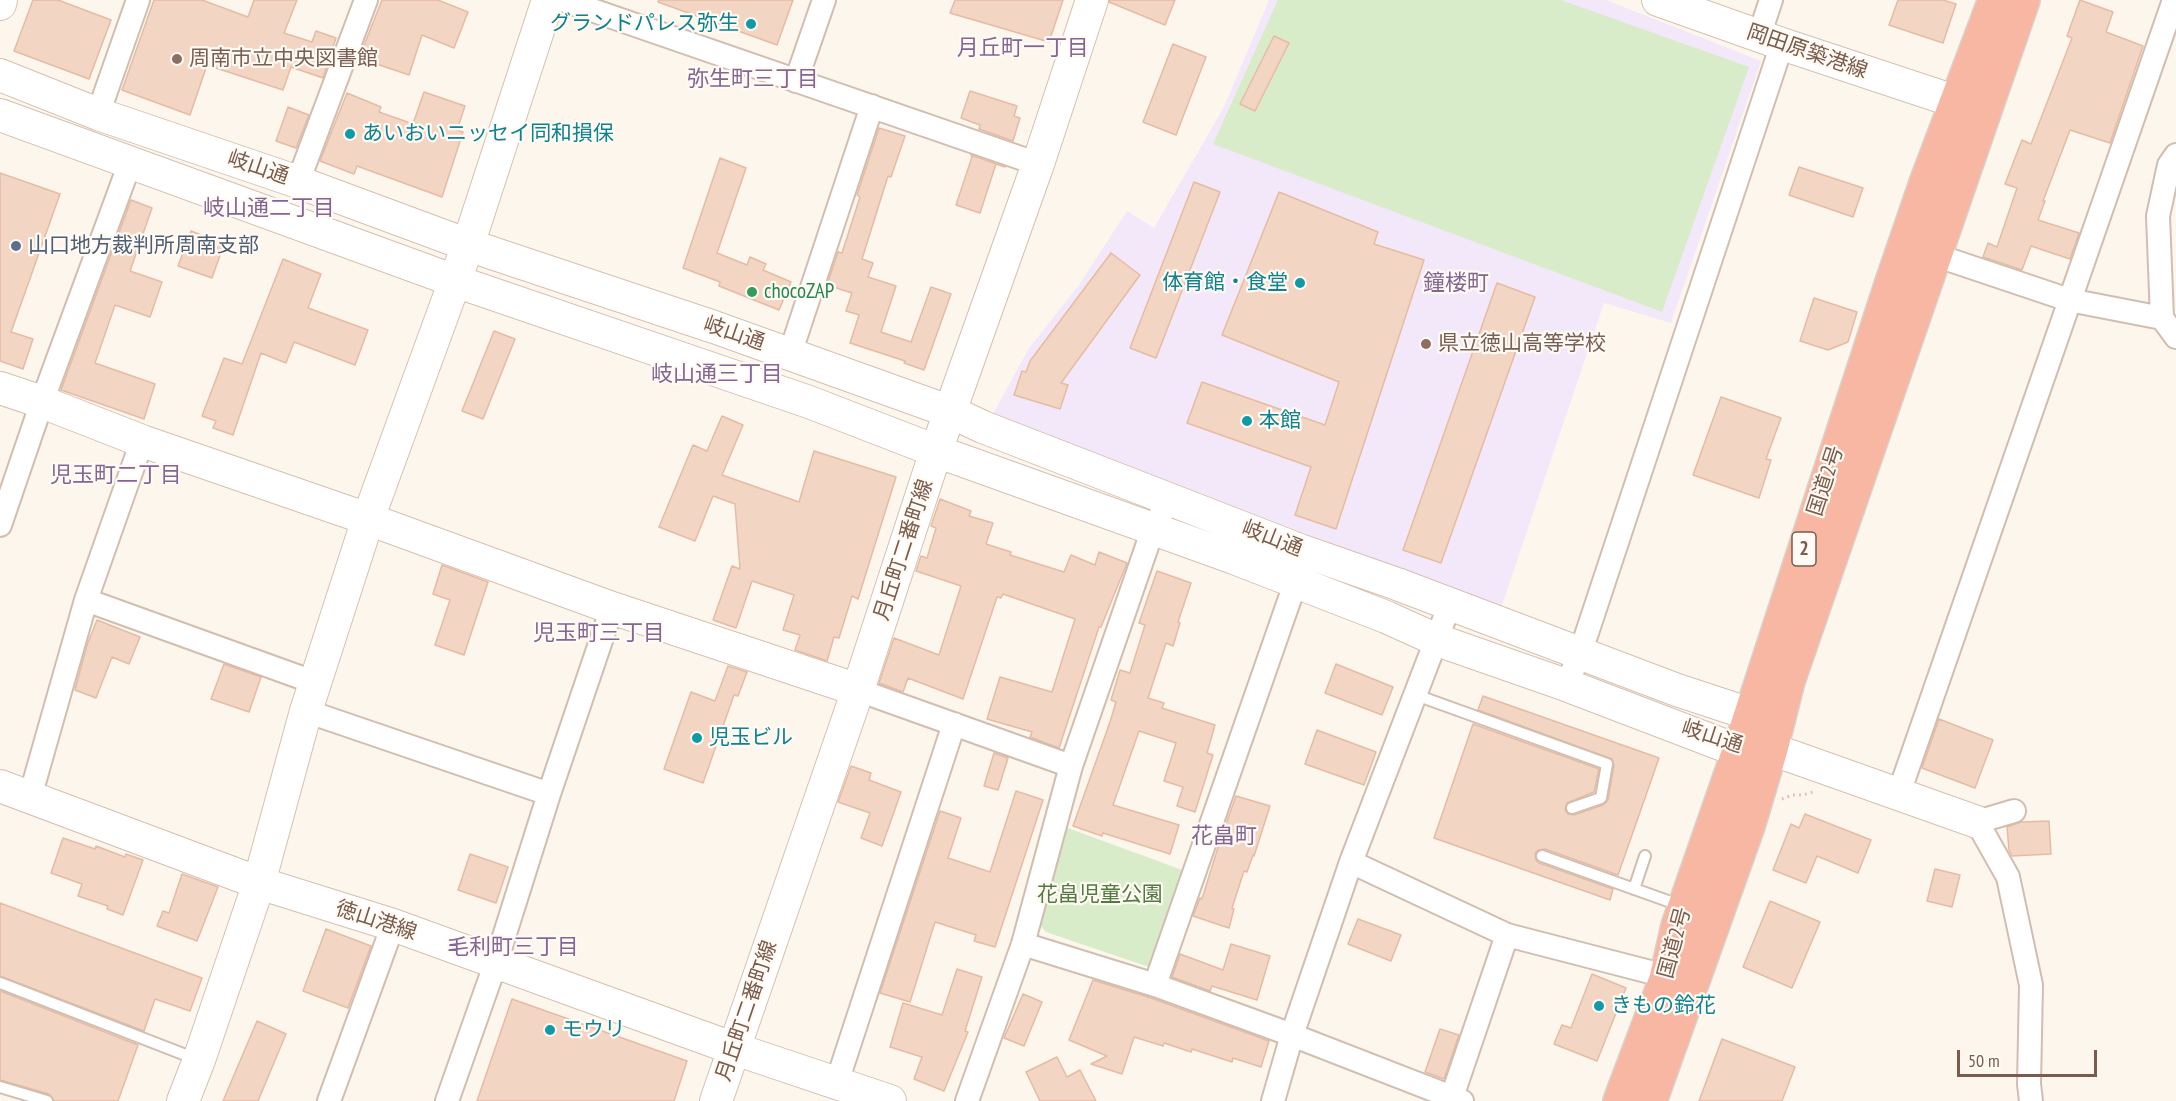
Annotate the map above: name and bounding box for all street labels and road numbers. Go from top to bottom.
street label: 岡田原築港線 [1743,20,1871,84]
street label: 岐山通 [224,146,292,190]
street label: 岐山通 [700,312,768,356]
street label: 国道2号 [1803,443,1849,519]
street label: 月丘町二番町線 [869,476,939,624]
street label: 岐山通 [1238,516,1306,562]
road number: 2 [1792,532,1816,566]
street label: 岐山通 [1678,715,1746,759]
street label: 徳山港線 [332,896,420,946]
street label: 国道2号 [1653,905,1697,981]
street label: 月丘町二番町線 [711,937,783,1085]

